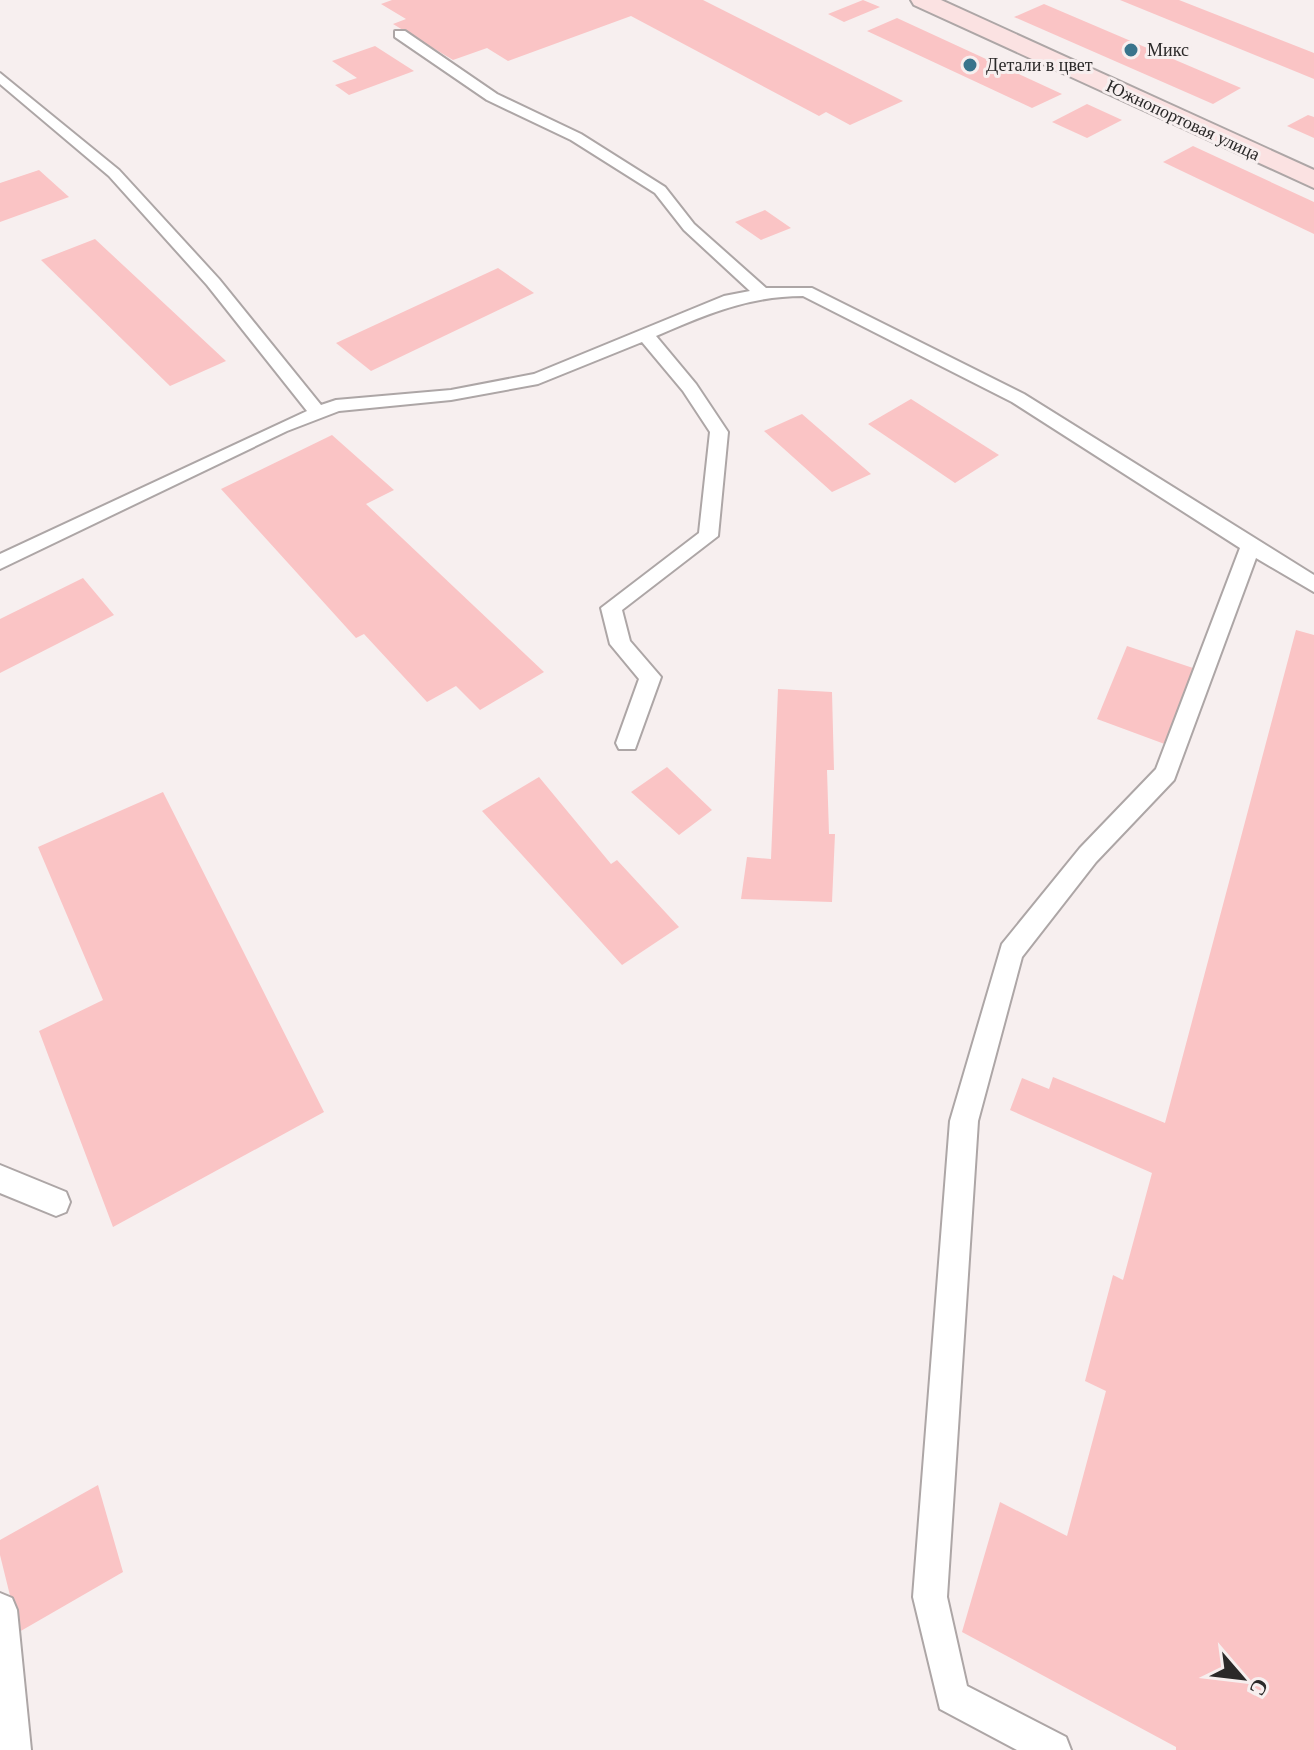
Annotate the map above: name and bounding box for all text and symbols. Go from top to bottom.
place label: Микс [1147,40,1189,60]
marker: Микс [1122,41,1140,59]
place label: Детали в цвет [986,55,1093,75]
marker: Детали в цвет [961,56,979,74]
street label: Южнопортовая улица [1103,76,1263,164]
north arrow [1202,1638,1282,1718]
text: С [1244,1674,1274,1700]

